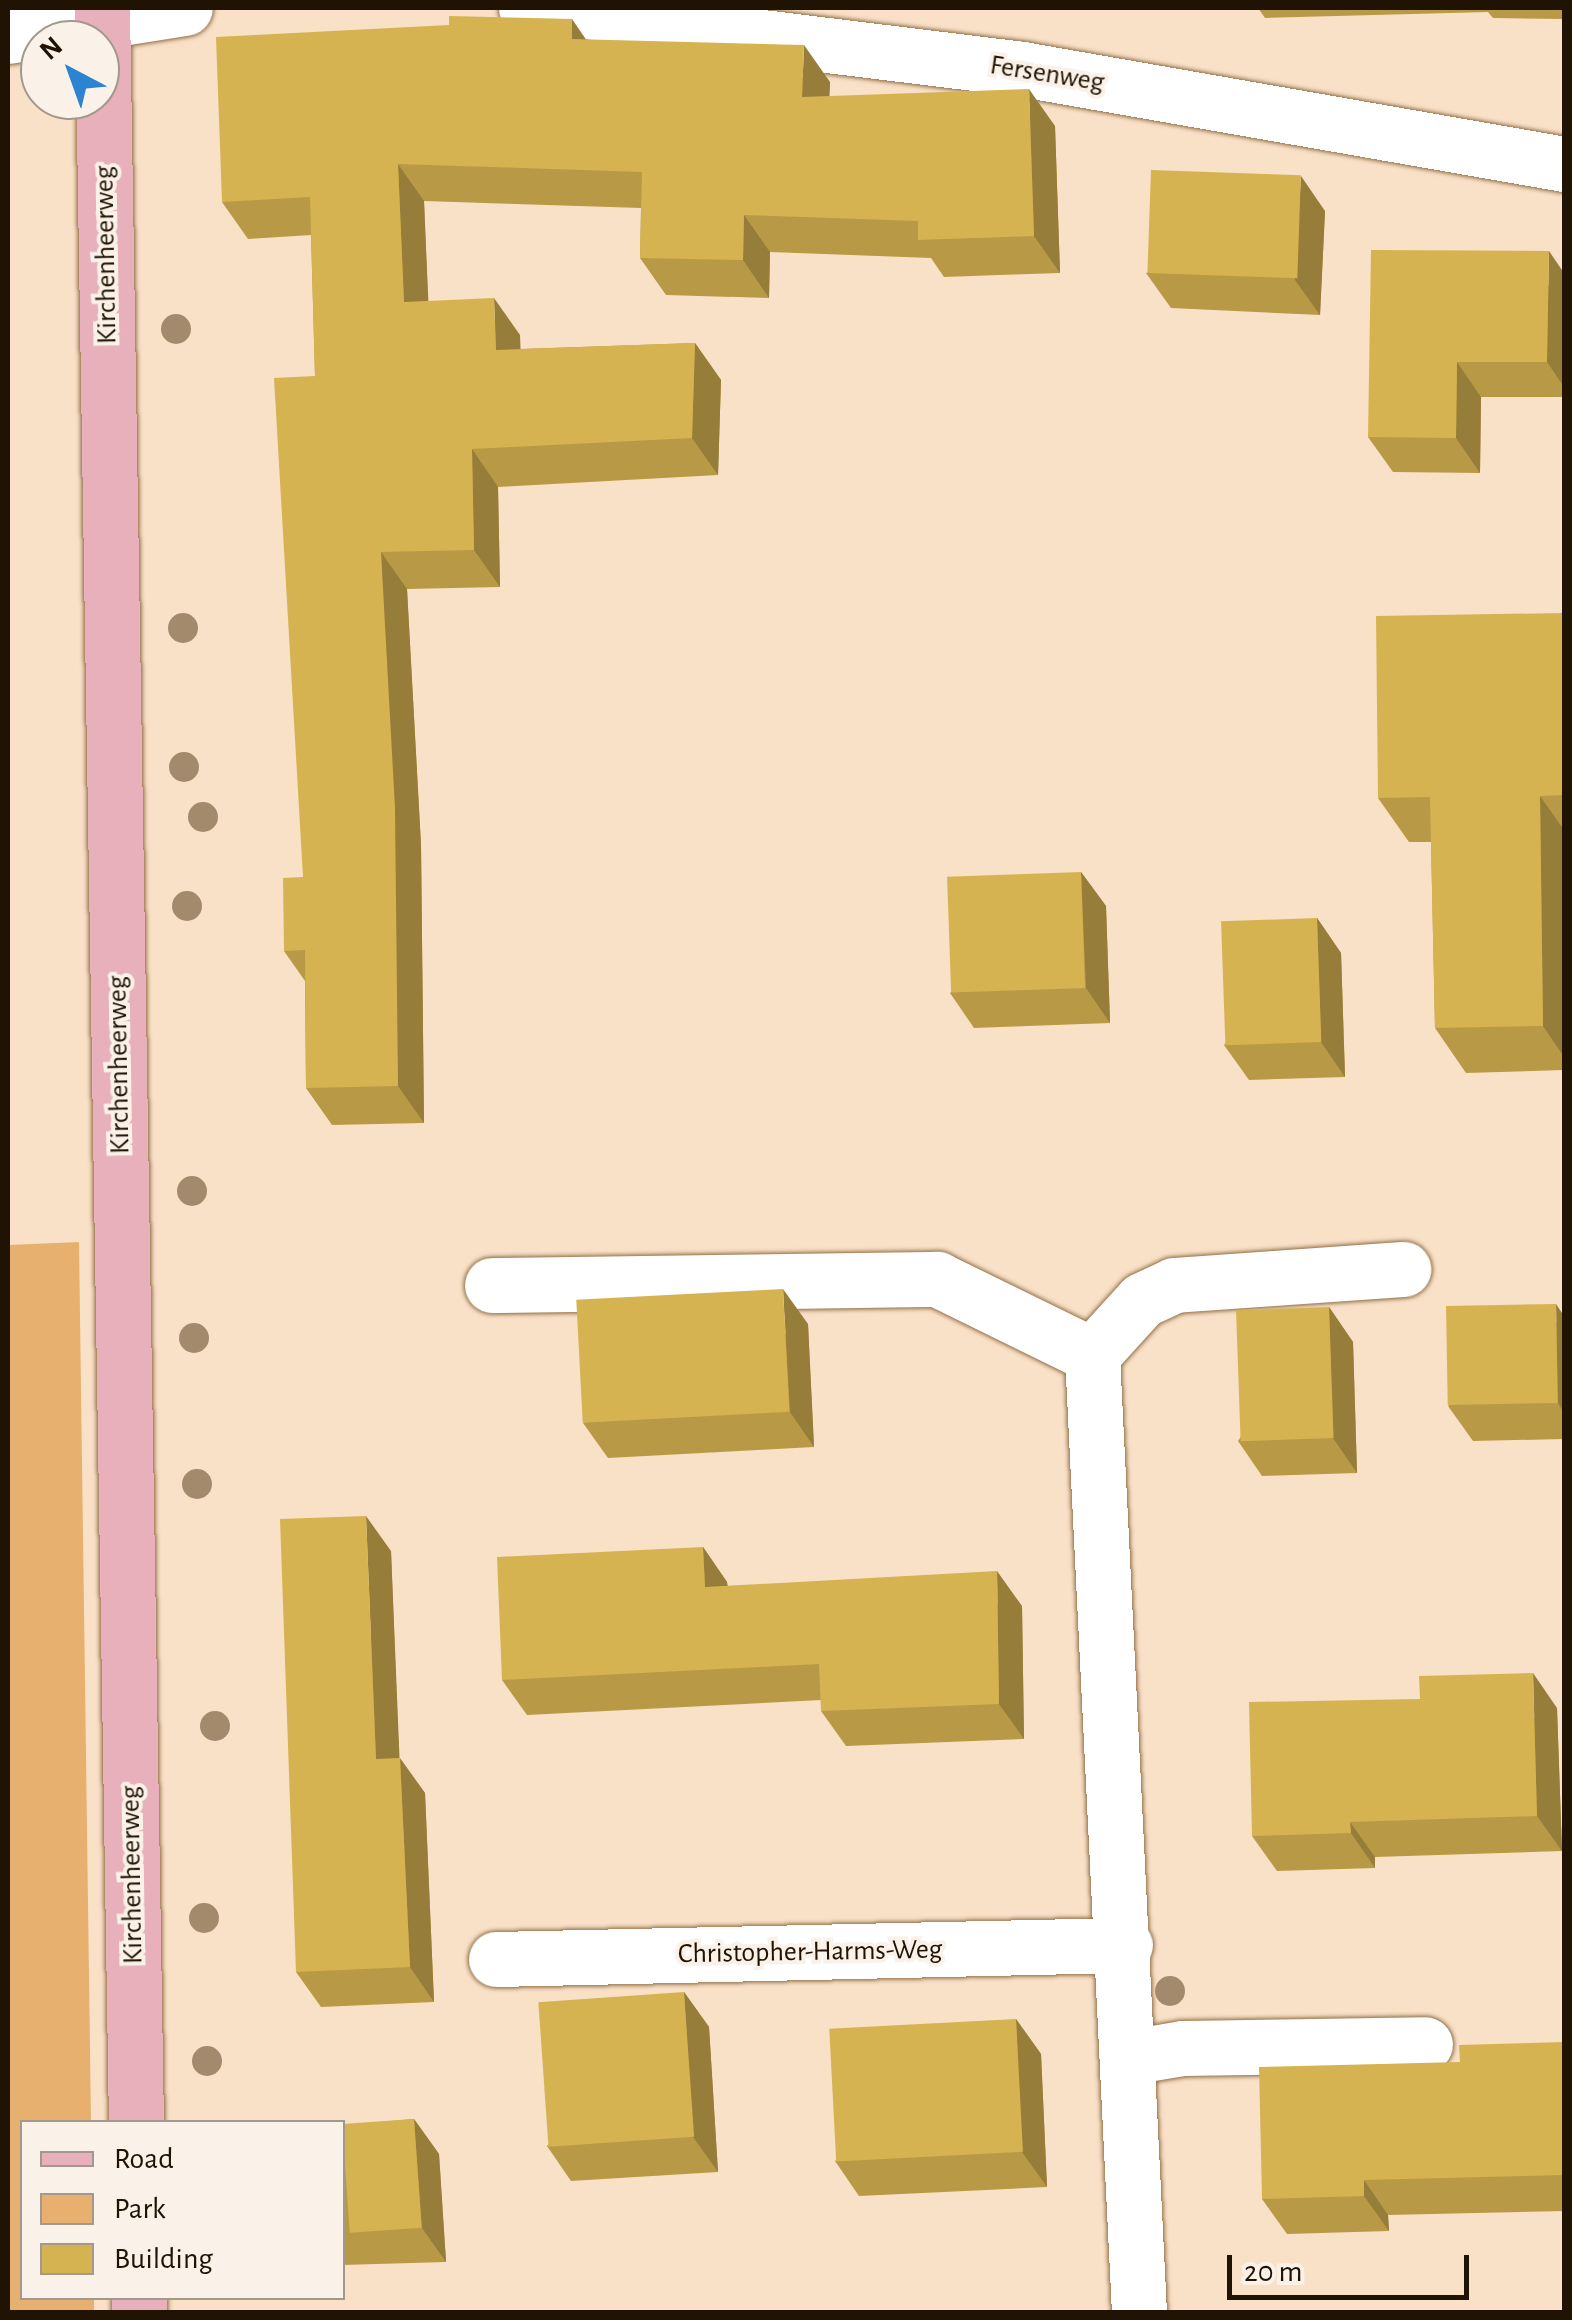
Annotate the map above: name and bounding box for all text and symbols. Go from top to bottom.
north arrow [20,20,120,120]
text: N [35,32,68,66]
street label: Fersenweg [988,48,1106,100]
street label: Kirchenheerweg [88,166,124,344]
street label: Kirchenheerweg [101,976,137,1154]
street label: Kirchenheerweg [114,1786,150,1964]
street label: Christopher-Harms-Weg [678,1933,942,1971]
legend [20,2120,345,2300]
text: Road [114,2144,174,2174]
text: Park [114,2194,166,2224]
scale bar [1232,2235,1474,2297]
text: Building [114,2244,213,2274]
text: 20 m [1244,2257,1302,2287]

